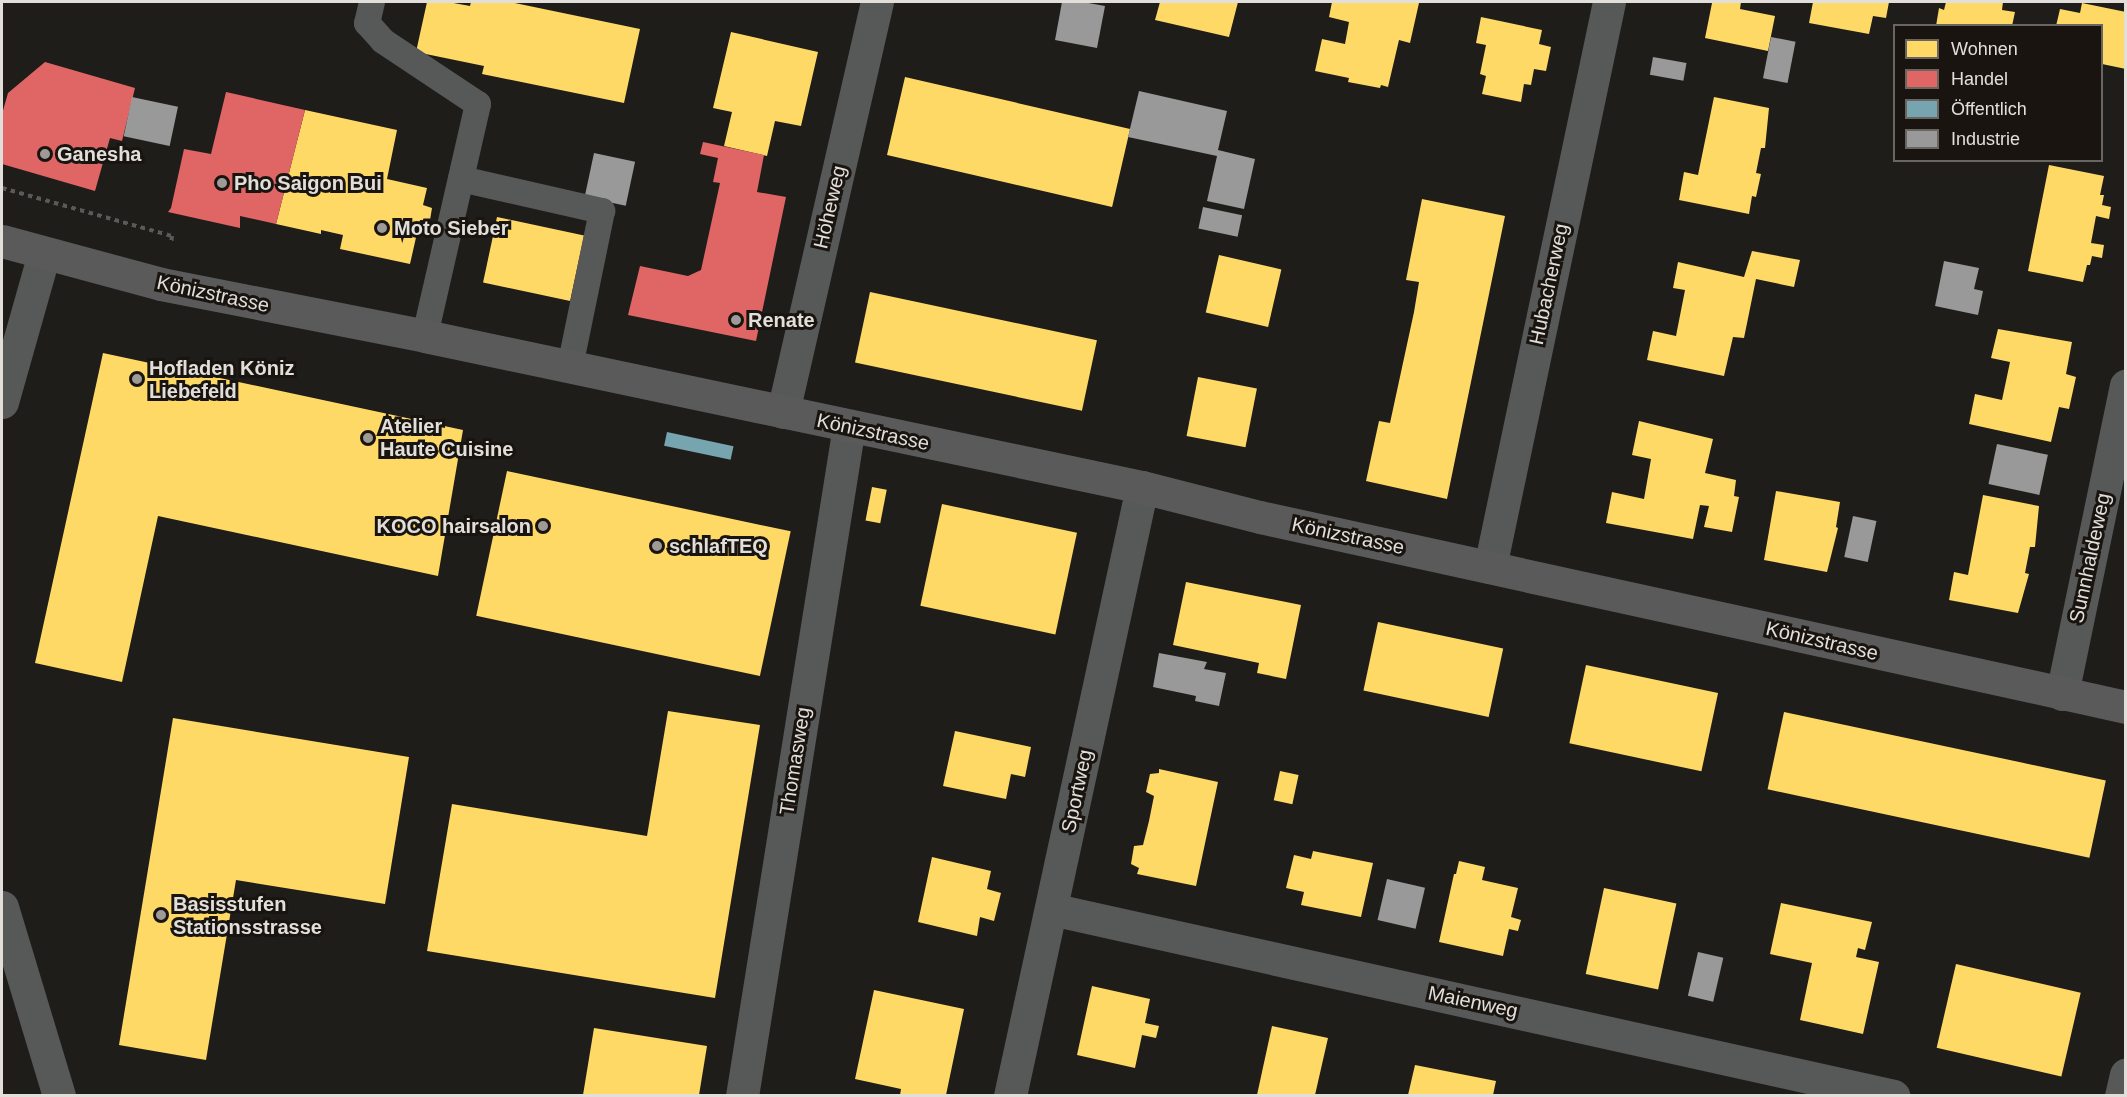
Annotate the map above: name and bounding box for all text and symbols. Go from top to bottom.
legend [1893,24,2103,162]
text: Wohnen [1951,39,2018,59]
text: Handel [1951,69,2008,89]
text: Öffentlich [1951,99,2027,119]
text: Industrie [1951,129,2020,149]
place label: Ganesha [57,142,141,166]
marker: Ganesha [38,147,52,161]
street label: Höheweg [809,163,851,251]
place label: Pho Saigon Bui [234,171,382,195]
marker: Pho Saigon Bui [215,176,229,190]
place label: Moto Sieber [394,216,508,240]
marker: Moto Sieber [375,221,389,235]
street label: Hubacherweg [1524,221,1574,347]
street label: Könizstrasse [155,270,271,318]
place label: Renate [748,308,815,332]
marker: Renate [729,313,743,327]
place label: Hofladen Köniz Liebefeld [149,356,295,403]
marker: Hofladen Köniz Liebefeld [130,372,144,386]
street label: Könizstrasse [815,408,931,456]
place label: Atelier Haute Cuisine [380,414,513,461]
marker: Atelier Haute Cuisine [361,431,375,445]
street label: Sunnhaldeweg [2065,491,2115,625]
street label: Könizstrasse [1290,512,1406,560]
place label: KOCO hairsalon [377,514,531,538]
marker: KOCO hairsalon [536,519,550,533]
place label: schlafTEQ [669,534,768,558]
marker: schlafTEQ [650,539,664,553]
street label: Könizstrasse [1764,616,1880,666]
street label: Thomasweg [775,705,815,817]
street label: Sportweg [1056,747,1098,835]
place label: Basisstufen Stationsstrasse [173,892,322,939]
marker: Basisstufen Stationsstrasse [154,908,168,922]
street label: Maienweg [1426,981,1520,1023]

